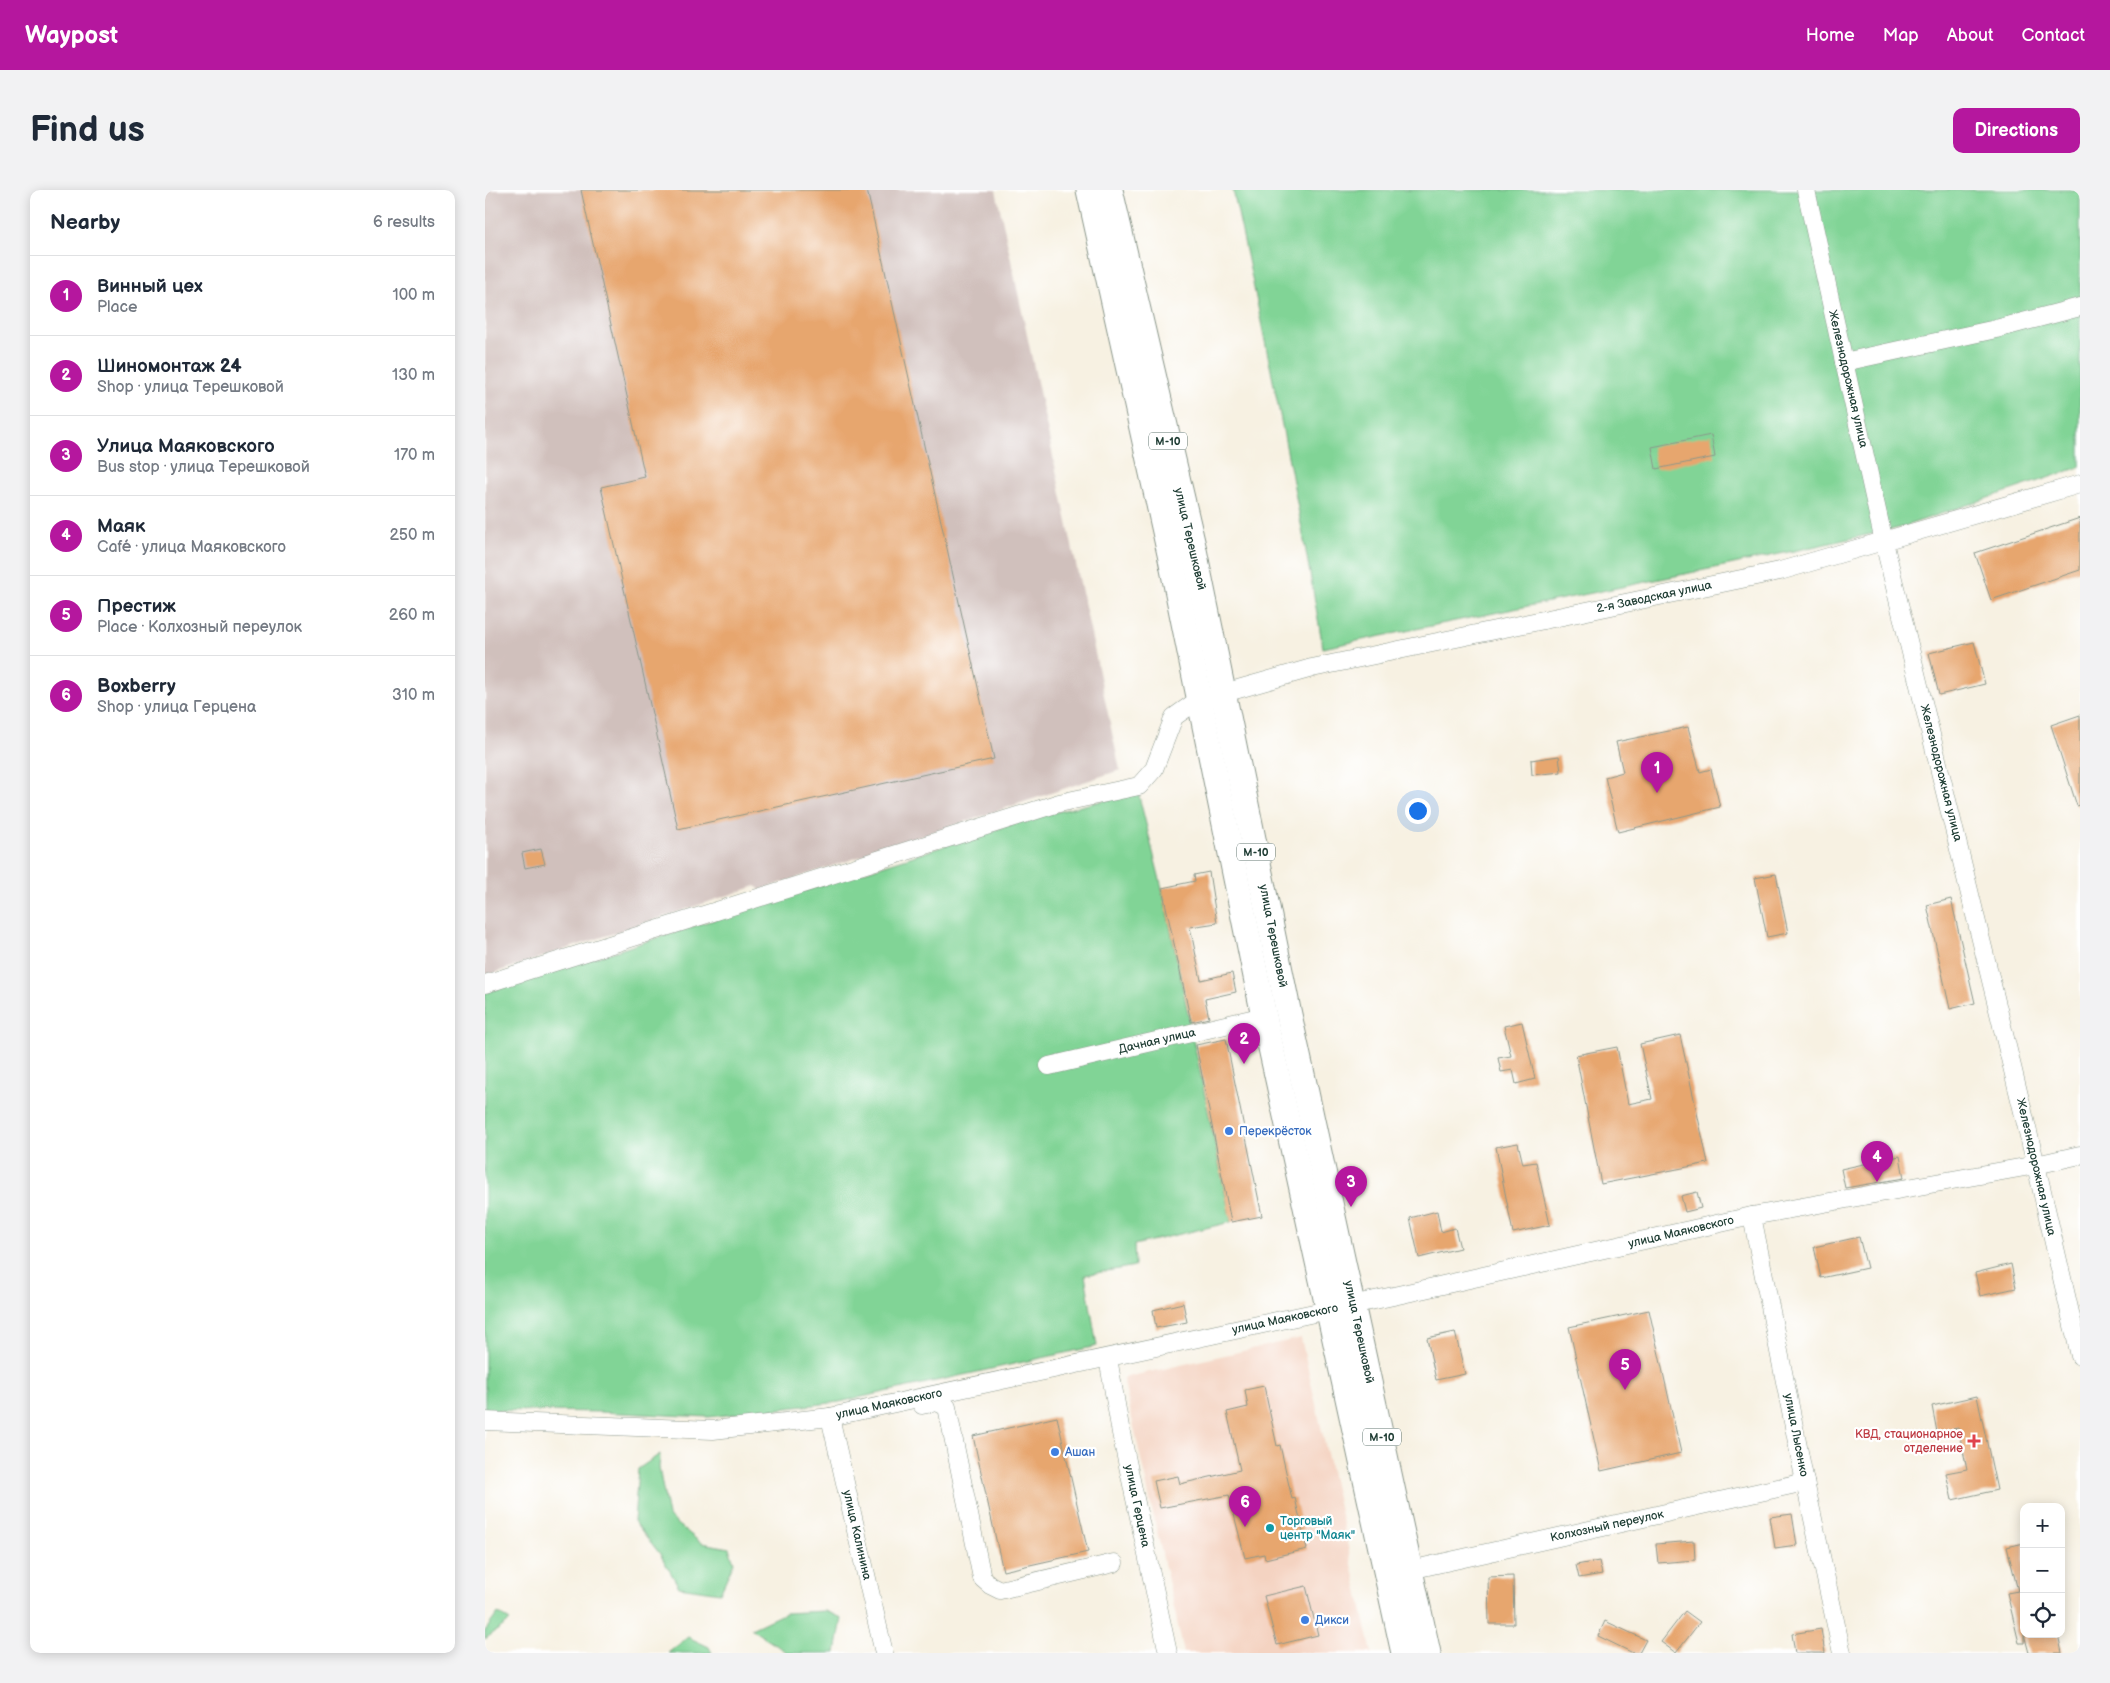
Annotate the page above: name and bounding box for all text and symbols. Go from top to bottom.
text: Waypost [25,21,118,50]
text: Home [1806,25,1855,46]
text: Map [1883,25,1919,46]
text: About [1947,25,1994,46]
text: Contact [2022,25,2085,46]
button: Directions [1953,108,2080,153]
text: Find us [30,109,145,152]
text: Nearby [50,210,120,235]
text: 6 results [373,213,435,232]
text: Винный цех [97,275,203,298]
text: 1 [63,286,69,305]
text: 100 m [392,286,435,305]
text: Place [97,298,138,317]
street label: Железнодорожная улица [1825,309,1871,449]
text: Шиномонтаж 24 [97,355,242,378]
text: 2 [61,366,71,385]
text: 130 m [392,366,435,385]
text: Shop · улица Терешковой [97,378,284,397]
road number: М-10 [1149,432,1187,450]
text: Улица Маяковского [97,435,275,458]
text: 3 [61,446,71,465]
text: 170 m [394,446,435,465]
text: Bus stop · улица Терешковой [97,458,310,477]
street label: улица Терешковой [1171,486,1209,592]
text: Маяк [97,515,145,538]
text: 4 [61,526,71,545]
text: 250 m [389,526,435,545]
text: Café · улица Маяковского [97,538,286,557]
street label: 2-я Заводская улица [1595,577,1713,617]
text: Престиж [97,595,176,618]
text: 5 [61,606,71,625]
text: 260 m [389,606,435,625]
text: Place · Колхозный переулок [97,618,302,637]
text: Boxberry [97,675,176,698]
text: 6 [61,686,71,705]
text: 310 m [392,686,435,705]
text: Shop · улица Герцена [97,698,257,717]
street label: Железнодорожная улица [1917,703,1965,843]
pin: 1 [1641,752,1673,793]
your location [1405,798,1431,824]
road number: М-10 [1237,844,1275,860]
street label: улица Терешковой [1256,883,1290,989]
pin: 2 [1228,1023,1260,1064]
street label: Дачная улица [1117,1025,1197,1057]
street label: Железнодорожная улица [2013,1097,2059,1237]
place label: Перекрёсток [1239,1124,1312,1139]
marker: Перекрёсток [1223,1125,1235,1137]
pin: 4 [1861,1141,1893,1182]
pin: 3 [1335,1166,1367,1207]
street label: улица Маяковского [1627,1213,1735,1251]
street label: улица Терешковой [1341,1279,1377,1385]
street label: улица Маяковского [1231,1300,1339,1338]
pin: 5 [1609,1349,1641,1390]
street label: улица Маяковского [835,1385,943,1423]
street label: улица Лысенко [1781,1392,1811,1478]
place label: КВД, стационарное отделение [1855,1427,1963,1456]
road number: М-10 [1363,1428,1401,1446]
marker: КВД, стационарное отделение [1967,1434,1981,1448]
place label: Ашан [1064,1445,1095,1460]
marker: Ашан [1049,1446,1061,1458]
street label: улица Герцена [1121,1463,1153,1549]
pin: 6 [1229,1486,1261,1527]
street label: улица Калинина [839,1488,875,1582]
map controls [2020,1503,2065,1638]
button: + [2020,1503,2065,1548]
street label: Колхозный переулок [1549,1507,1666,1545]
place label: Торговый центр "Маяк" [1280,1514,1355,1543]
marker: Торговый центр "Маяк" [1264,1522,1276,1534]
button: − [2020,1548,2065,1593]
button: locate [2020,1593,2065,1638]
place label: Дикси [1315,1613,1349,1628]
marker: Дикси [1299,1614,1311,1626]

